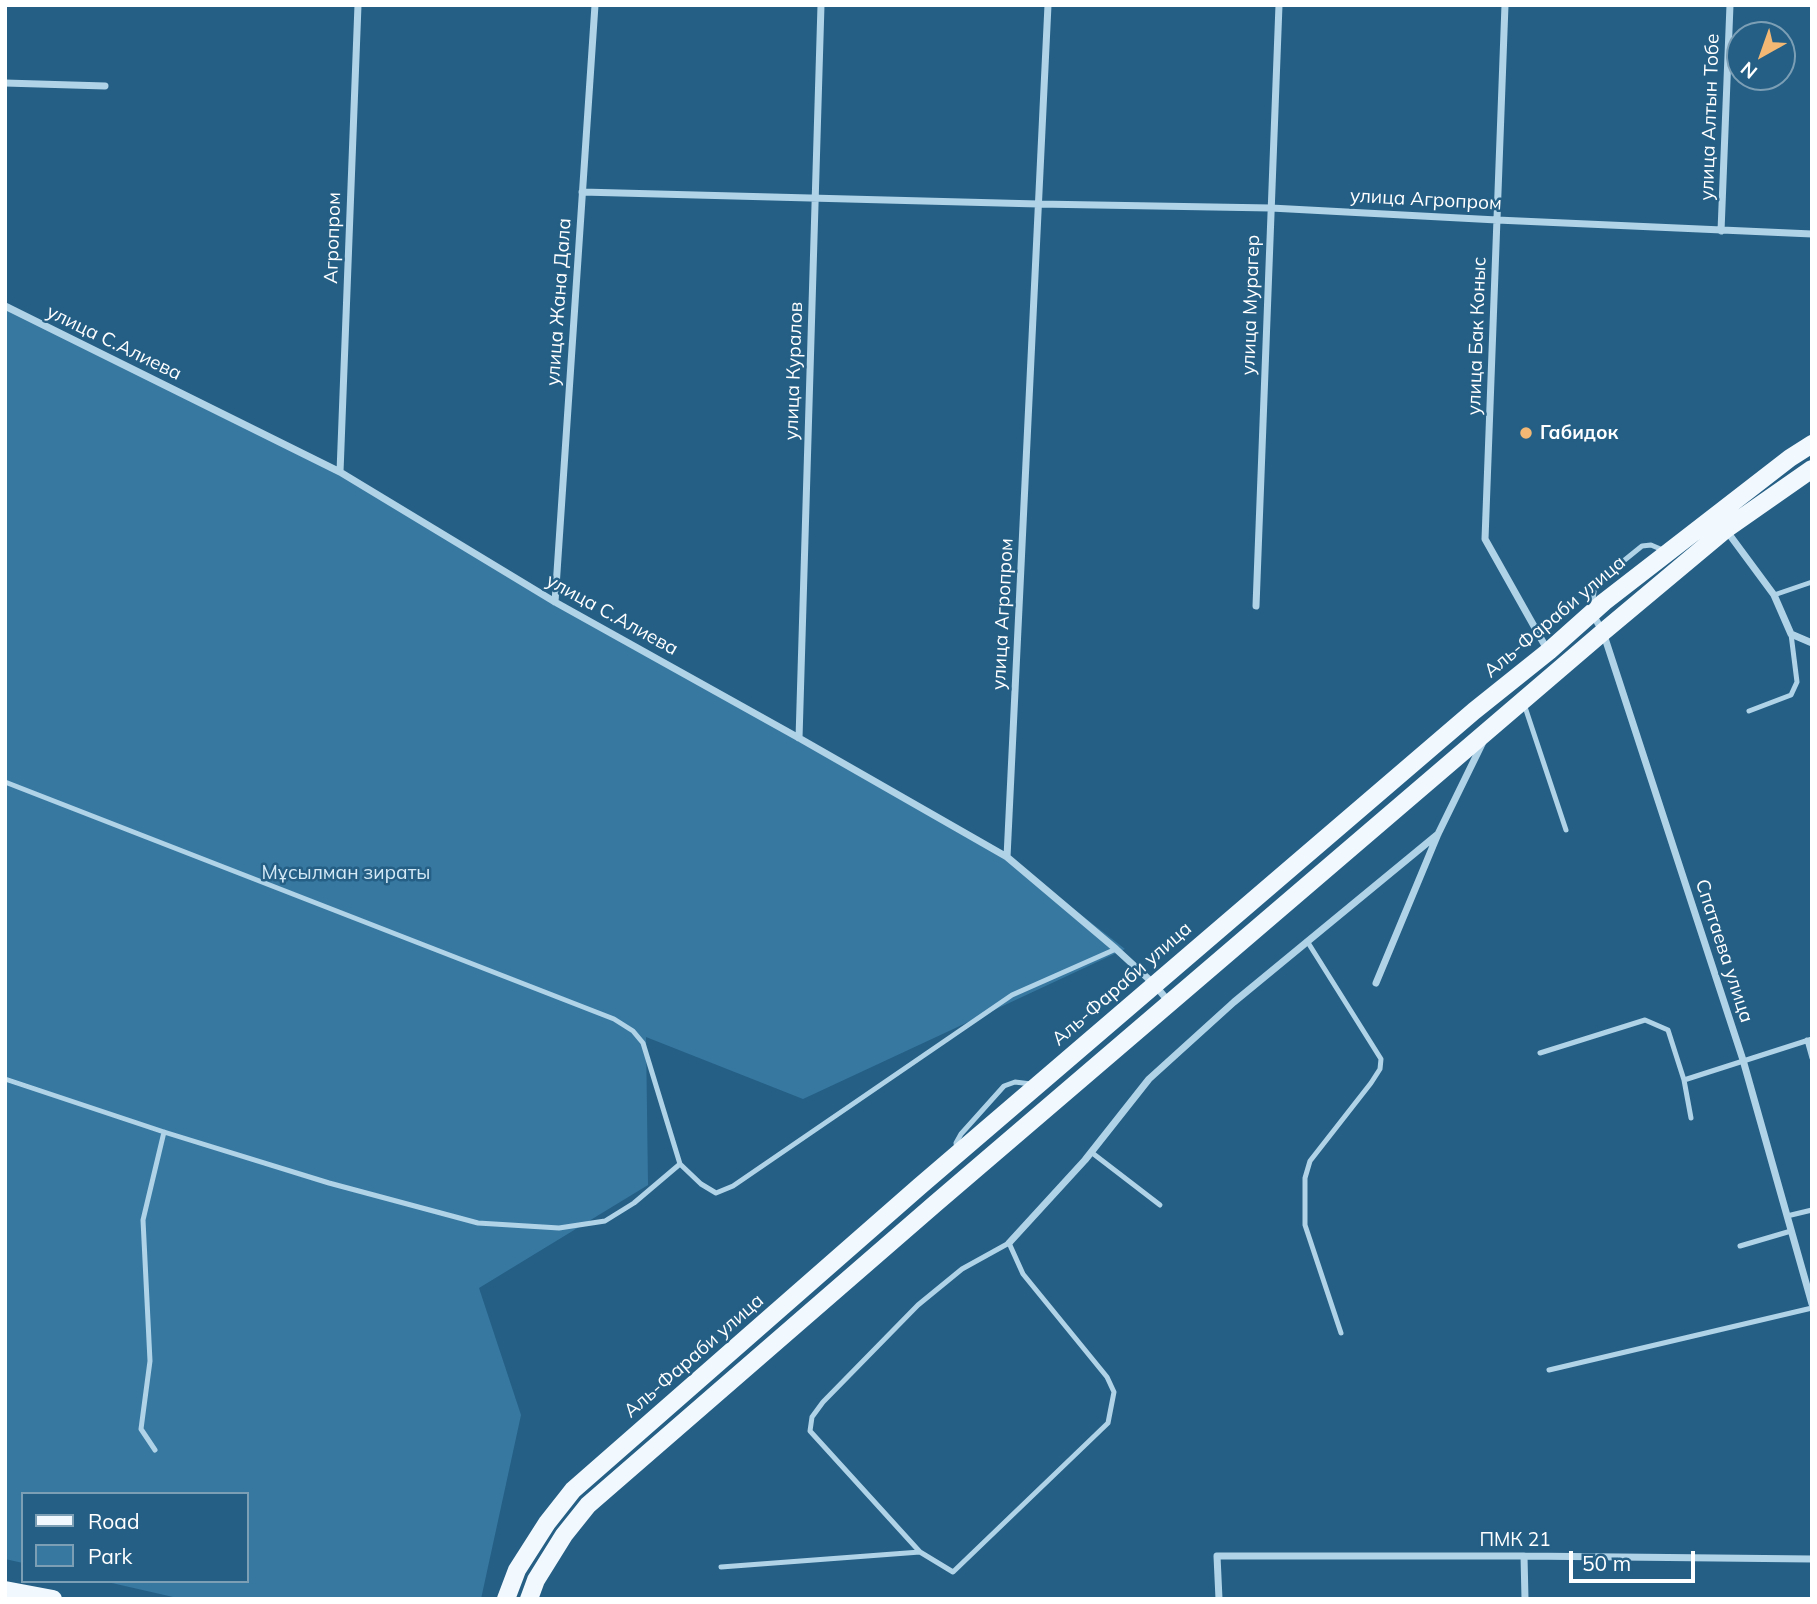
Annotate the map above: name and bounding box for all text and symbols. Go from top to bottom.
north arrow [1726,21,1796,91]
street label: улица Алтын Тобе [1696,33,1724,201]
text: N [1736,57,1762,84]
street label: улица Агропром [1349,185,1503,215]
street label: Агропром [320,192,346,284]
street label: улица Жана Дала [542,217,576,387]
street label: улица Мурагер [1237,234,1265,376]
street label: улица Бак Коныс [1463,256,1491,416]
street label: улица С.Алиева [43,300,185,386]
street label: улица Куралов [780,301,808,441]
place label: Габидок [1540,422,1618,444]
marker: Габидок [1518,425,1534,441]
street label: улица Агропром [988,537,1018,691]
street label: Аль-Фараби улица [1480,551,1630,683]
street label: улица С.Алиева [542,569,682,661]
park label: Мұсылман зираты [262,862,430,884]
street label: Спатаева улица [1690,877,1758,1025]
street label: Аль-Фараби улица [1047,917,1197,1051]
street label: Аль-Фараби улица [619,1289,769,1423]
legend [21,1492,248,1583]
text: Road [88,1508,139,1534]
street label: ПМК 21 [1479,1529,1551,1551]
scale bar [1572,1538,1698,1582]
text: Park [88,1543,132,1569]
text: 50 m [1582,1550,1631,1576]

